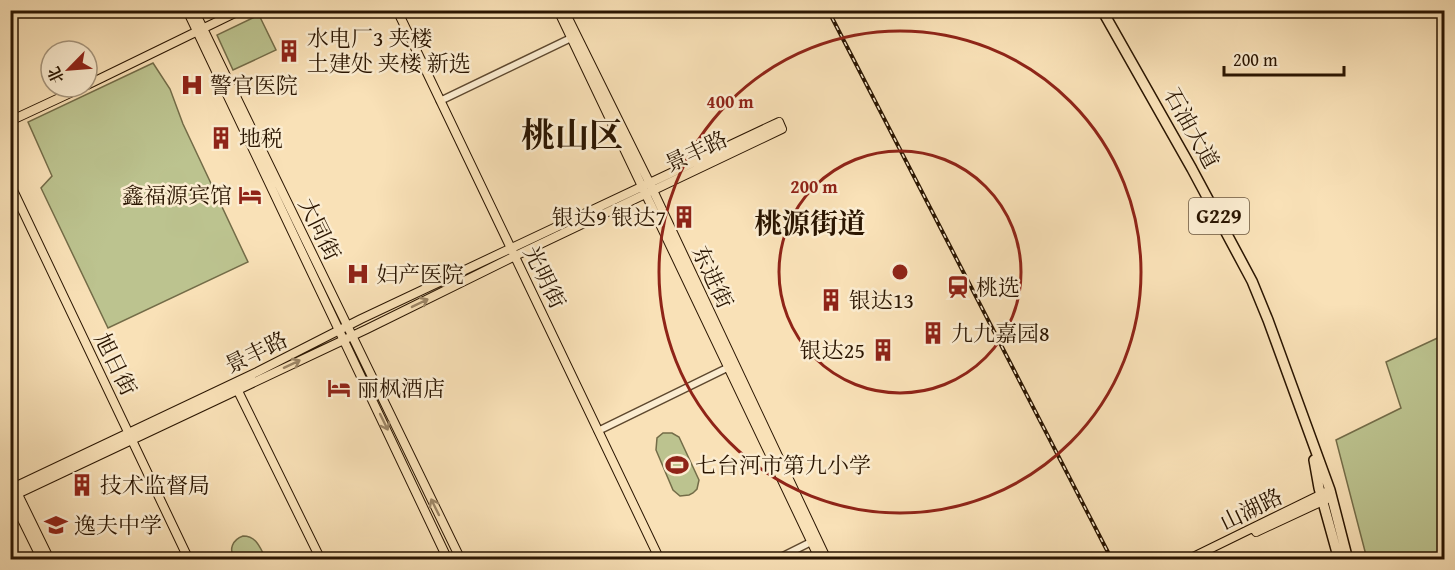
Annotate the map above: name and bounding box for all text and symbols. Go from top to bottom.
place label: 水电厂3 夹楼 土建处 夹楼 新选 [307,22,471,79]
building icon: 水电厂3 夹楼 土建处 夹楼 新选 [276,38,302,64]
north arrow [39,39,99,99]
scale bar [1224,39,1344,77]
text: 200 m [1233,46,1278,73]
text: 北 [41,63,70,88]
place label: 警官医院 [210,69,298,101]
hospital icon: 警官医院 [179,72,205,98]
street label: 石油大道 [1157,82,1227,174]
text: 400 m [706,88,754,115]
district label: 桃山区 [521,110,623,159]
place label: 地税 [239,122,283,154]
street label: 景丰路 [659,123,733,179]
building icon: 地税 [208,125,234,151]
text: 200 m [790,173,838,200]
place label: 鑫福源宾馆 [122,179,232,211]
hotel icon: 鑫福源宾馆 [237,182,263,208]
street label: 大同街 [291,192,349,266]
road number: G229 [1189,198,1249,234]
place label: 银达9 银达7 [552,201,666,233]
district label: 桃源街道 [754,202,866,243]
building icon: 银达9 银达7 [671,204,697,230]
street label: 光明街 [516,240,574,314]
street label: 东进街 [685,240,741,314]
place label: 妇产医院 [376,258,464,290]
hospital icon: 妇产医院 [345,261,371,287]
centre of rings [890,262,910,282]
place label: 桃选 [976,271,1020,303]
station icon: 桃选 [945,274,971,300]
place label: 银达13 [849,284,914,316]
building icon: 银达13 [818,287,844,313]
one-way arrow [411,297,428,309]
place label: 九九嘉园8 [951,317,1050,349]
building icon: 九九嘉园8 [920,320,946,346]
street label: 景丰路 [219,323,293,381]
street label: 旭日街 [87,327,145,401]
place label: 银达25 [800,334,865,366]
building icon: 银达25 [870,337,896,363]
one-way arrow [282,358,301,369]
place label: 丽枫酒店 [357,372,445,404]
hotel icon: 丽枫酒店 [326,375,352,401]
one-way arrow [378,413,390,431]
place label: 七台河市第九小学 [695,449,871,481]
sports icon: 七台河市第九小学 [664,452,690,478]
place label: 技术监督局 [100,469,210,501]
building icon: 技术监督局 [69,472,95,498]
street label: 山湖路 [1214,480,1288,538]
one-way arrow [429,498,441,516]
place label: 逸夫中学 [74,509,162,541]
school or university icon: 逸夫中学 [43,512,69,538]

